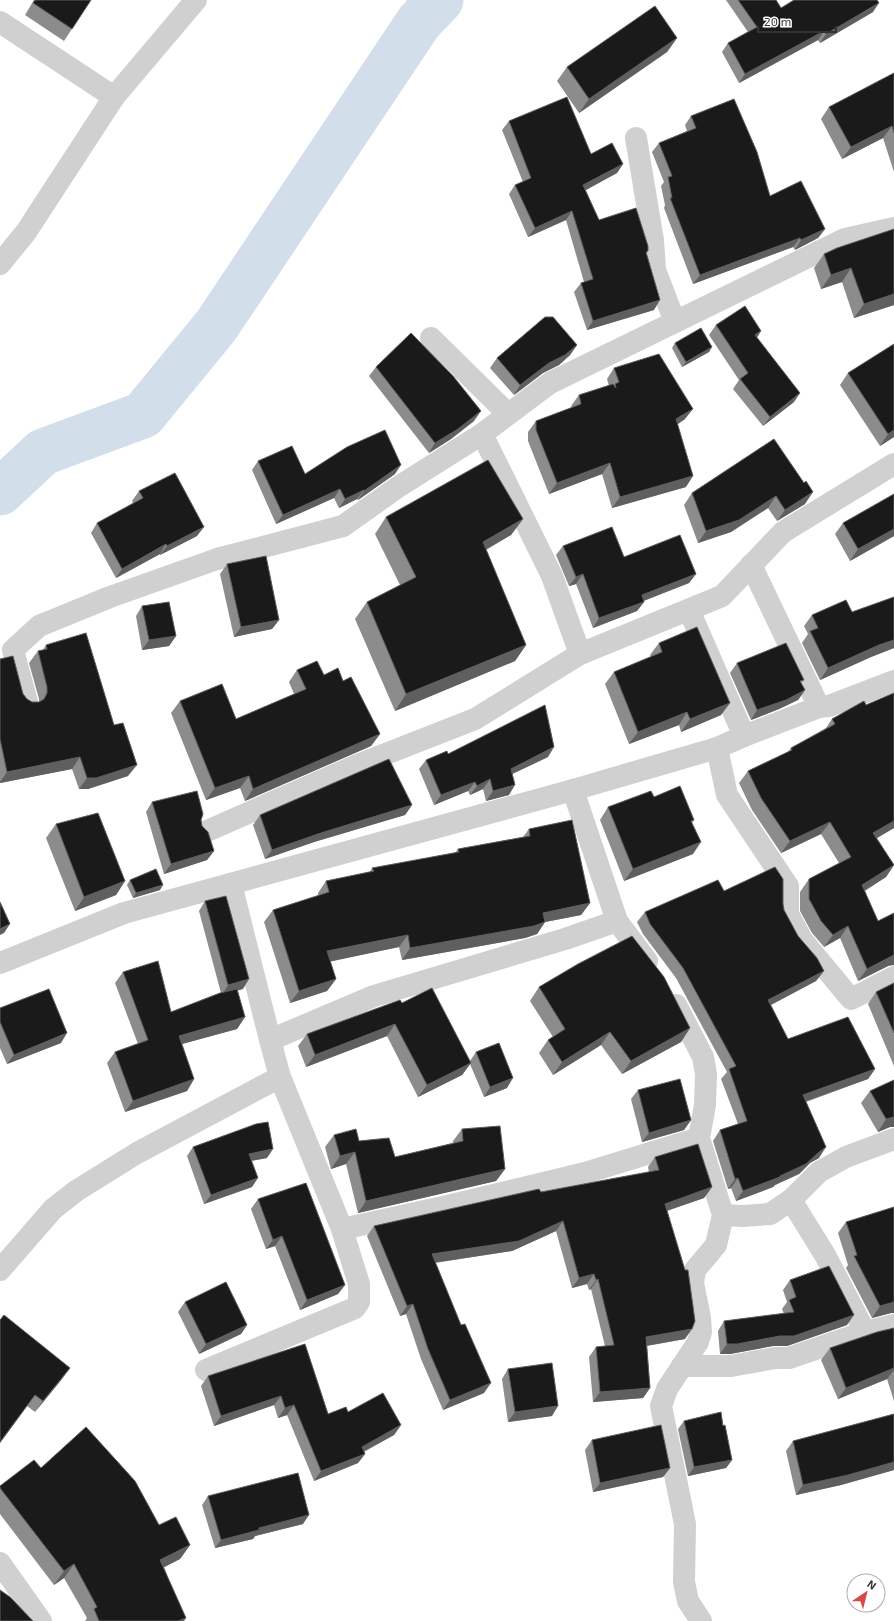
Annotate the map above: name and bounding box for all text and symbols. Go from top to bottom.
scale bar [758,8,836,34]
text: 20 m [764,14,791,28]
north arrow [846,1573,886,1613]
text: N [865,1577,879,1592]

